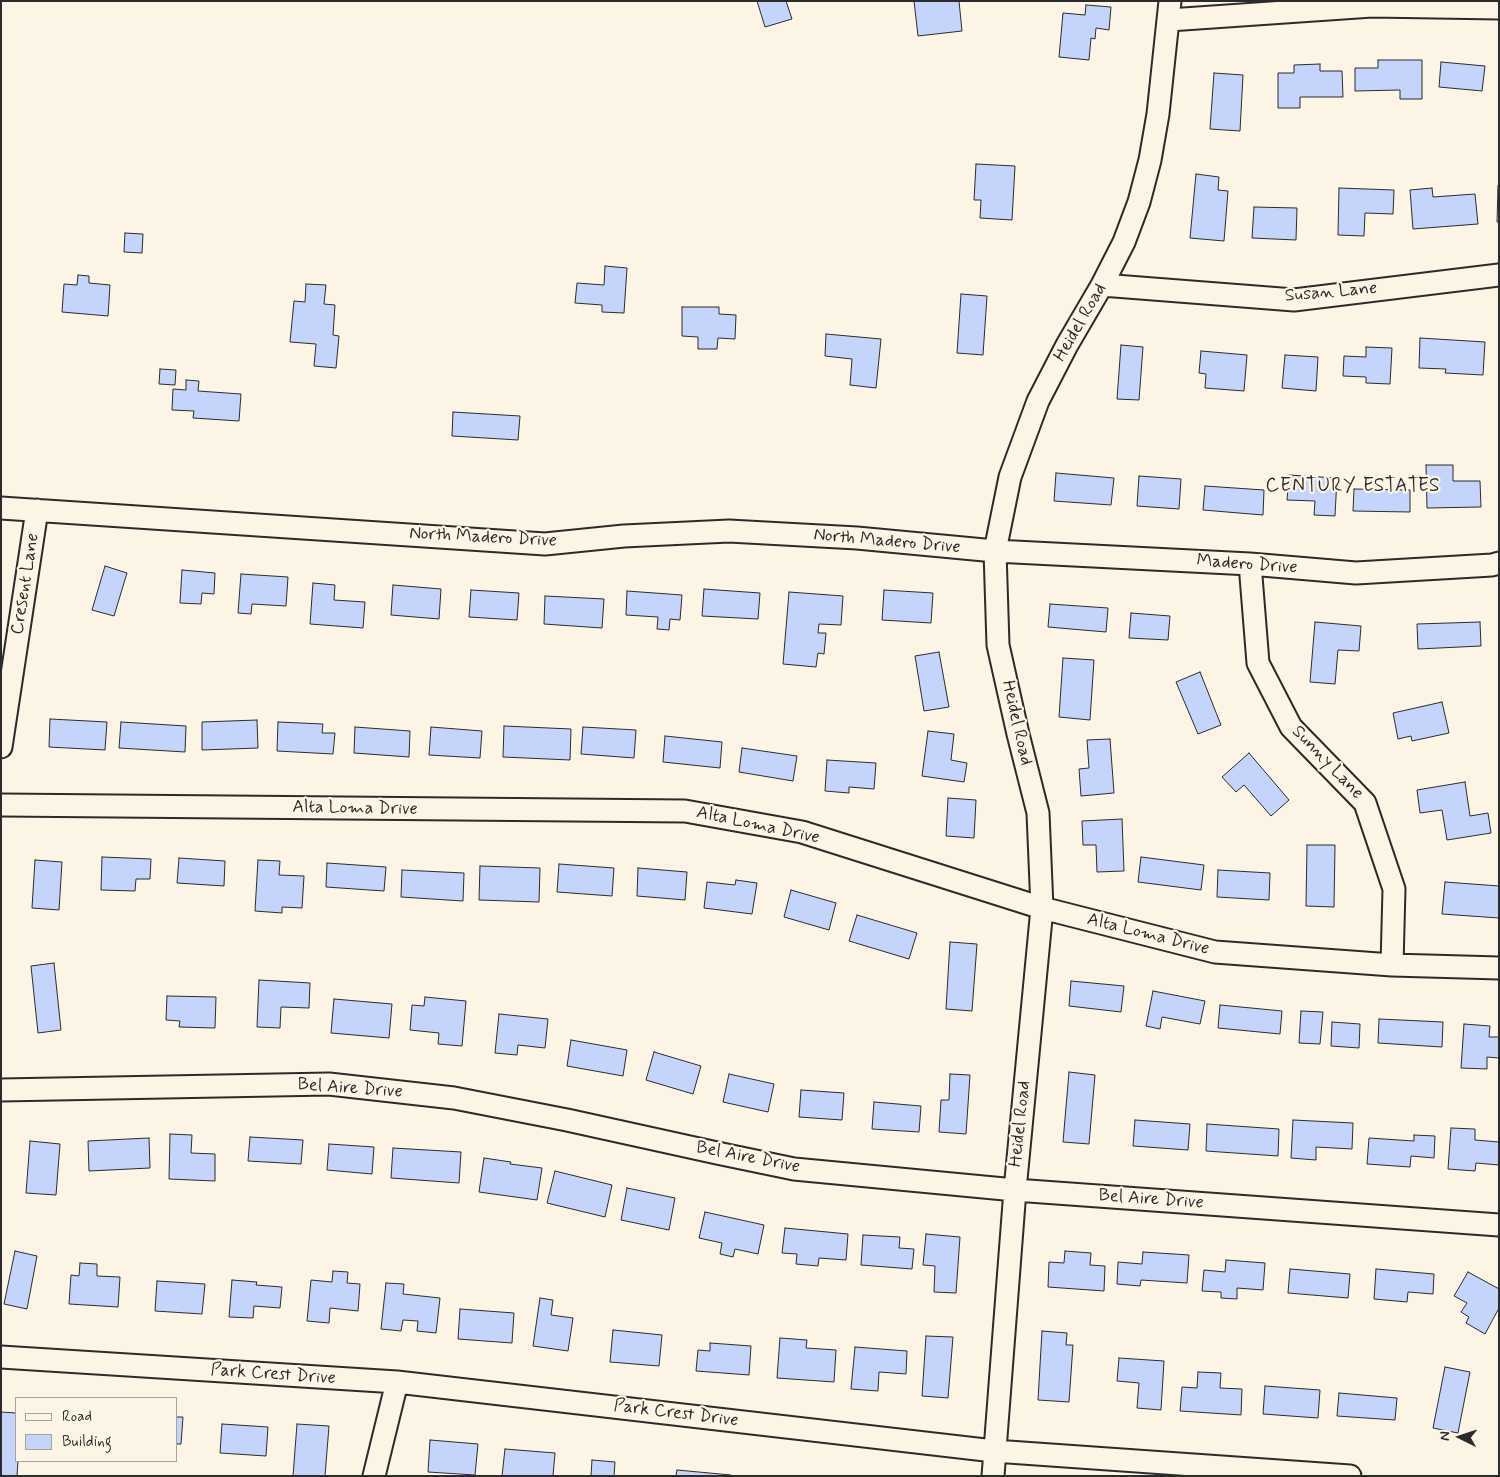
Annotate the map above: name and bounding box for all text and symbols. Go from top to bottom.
street label: Susan Lane [1284,278,1378,308]
street label: Heidel Road [1050,280,1112,366]
district label: CENTURY ESTATES [1261,476,1445,498]
street label: North Madero Drive [409,523,557,553]
street label: North Madero Drive [813,525,961,559]
street label: Cresent Lane [7,532,45,636]
street label: Madero Drive [1196,551,1298,579]
street label: Heidel Road [996,678,1036,768]
street label: Sunny Lane [1287,722,1367,804]
street label: Alta Loma Drive [292,797,418,821]
street label: Alta Loma Drive [694,802,822,850]
street label: Alta Loma Drive [1085,909,1211,961]
street label: Bel Aire Drive [297,1075,403,1103]
street label: Heidel Road [1006,1080,1036,1168]
street label: Bel Aire Drive [694,1137,802,1179]
street label: Bel Aire Drive [1098,1186,1204,1214]
street label: Park Crest Drive [210,1360,336,1390]
street label: Park Crest Drive [612,1396,740,1432]
legend [15,1397,178,1462]
text: Road [62,1407,92,1427]
north arrow [1435,1412,1485,1462]
text: N [1436,1431,1454,1441]
text: Building [62,1432,112,1452]

